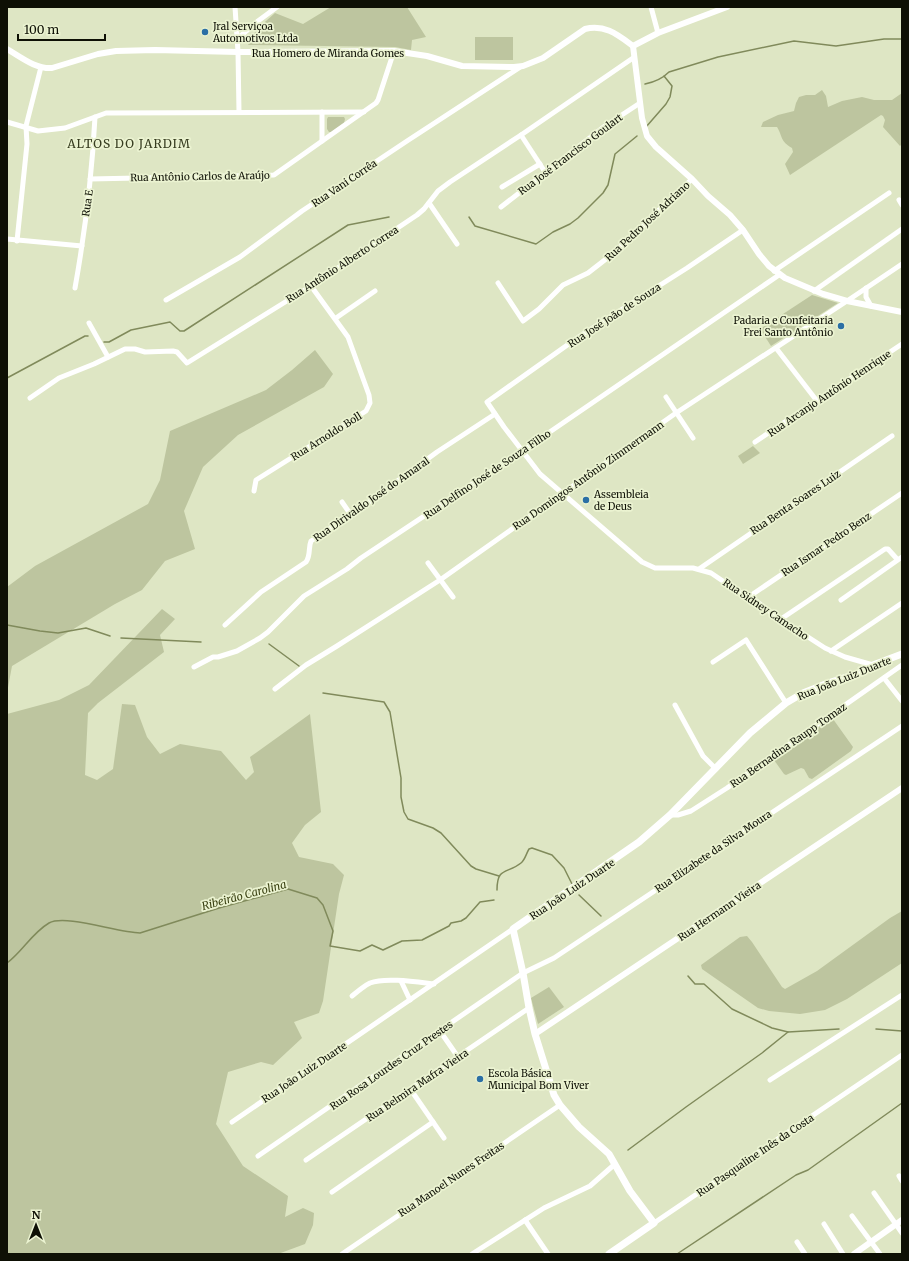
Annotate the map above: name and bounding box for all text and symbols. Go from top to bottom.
scale bar [18,16,105,42]
place label: Jral Serviçoa Automotivos Ltda [212,20,299,45]
text: 100 m [24,22,59,37]
marker: Jral Serviçoa Automotivos Ltda [200,27,210,37]
street label: Rua Homero de Miranda Gomes [252,47,404,60]
street label: Rua José Francisco Goulart [515,111,625,198]
district label: ALTOS DO JARDIM [66,136,191,151]
street label: Rua Vani Corrêa [309,156,380,210]
street label: Rua Antônio Carlos de Araújo [130,169,270,184]
street label: Rua Pedro José Adriano [602,179,693,264]
street label: Rua E [79,188,96,217]
street label: Rua Antônio Alberto Correa [284,223,402,306]
street label: Rua José João de Souza [565,280,664,350]
place label: Padaria e Confeitaria Frei Santo Antônio [734,314,834,339]
marker: Padaria e Confeitaria Frei Santo Antônio [836,321,846,331]
street label: Rua Arcanjo Antônio Henrique [765,347,893,440]
street label: Rua Arnoldo Boll [288,409,364,463]
street label: Rua Domingos Antônio Zimmermann [510,418,667,533]
street label: Rua Delfino José de Souza Filho [421,427,553,522]
street label: Rua Dirivaldo José do Amaral [311,454,432,545]
street label: Rua Benta Soares Luiz [748,467,843,538]
place label: Assembleia de Deus [593,488,649,513]
marker: Assembleia de Deus [581,495,591,505]
street label: Rua Ismar Pedro Benz [779,509,874,579]
street label: Rua Sidney Camacho [720,576,811,643]
street label: Rua João Luiz Duarte [795,654,893,703]
street label: Rua Bernadina Raupp Tomaz [727,700,850,791]
street label: Rua Elizabete da Silva Moura [652,807,775,895]
street label: Rua João Luiz Duarte [527,856,617,923]
water label: Ribeirão Carolina [200,877,288,913]
street label: Rua Hermann Vieira [675,878,764,944]
street label: Rua Rosa Lourdes Cruz Prestes [327,1018,455,1113]
street label: Rua João Luiz Duarte [259,1039,349,1106]
street label: Rua Belmira Mafra Vieira [364,1046,471,1125]
place label: Escola Básica Municipal Bom Viver [488,1067,590,1092]
marker: Escola Básica Municipal Bom Viver [475,1074,485,1084]
street label: Rua Pasqualine Inês da Costa [694,1111,817,1200]
street label: Rua Manoel Nunes Freitas [396,1139,507,1220]
north arrow [16,1205,56,1245]
text: N [32,1208,41,1222]

